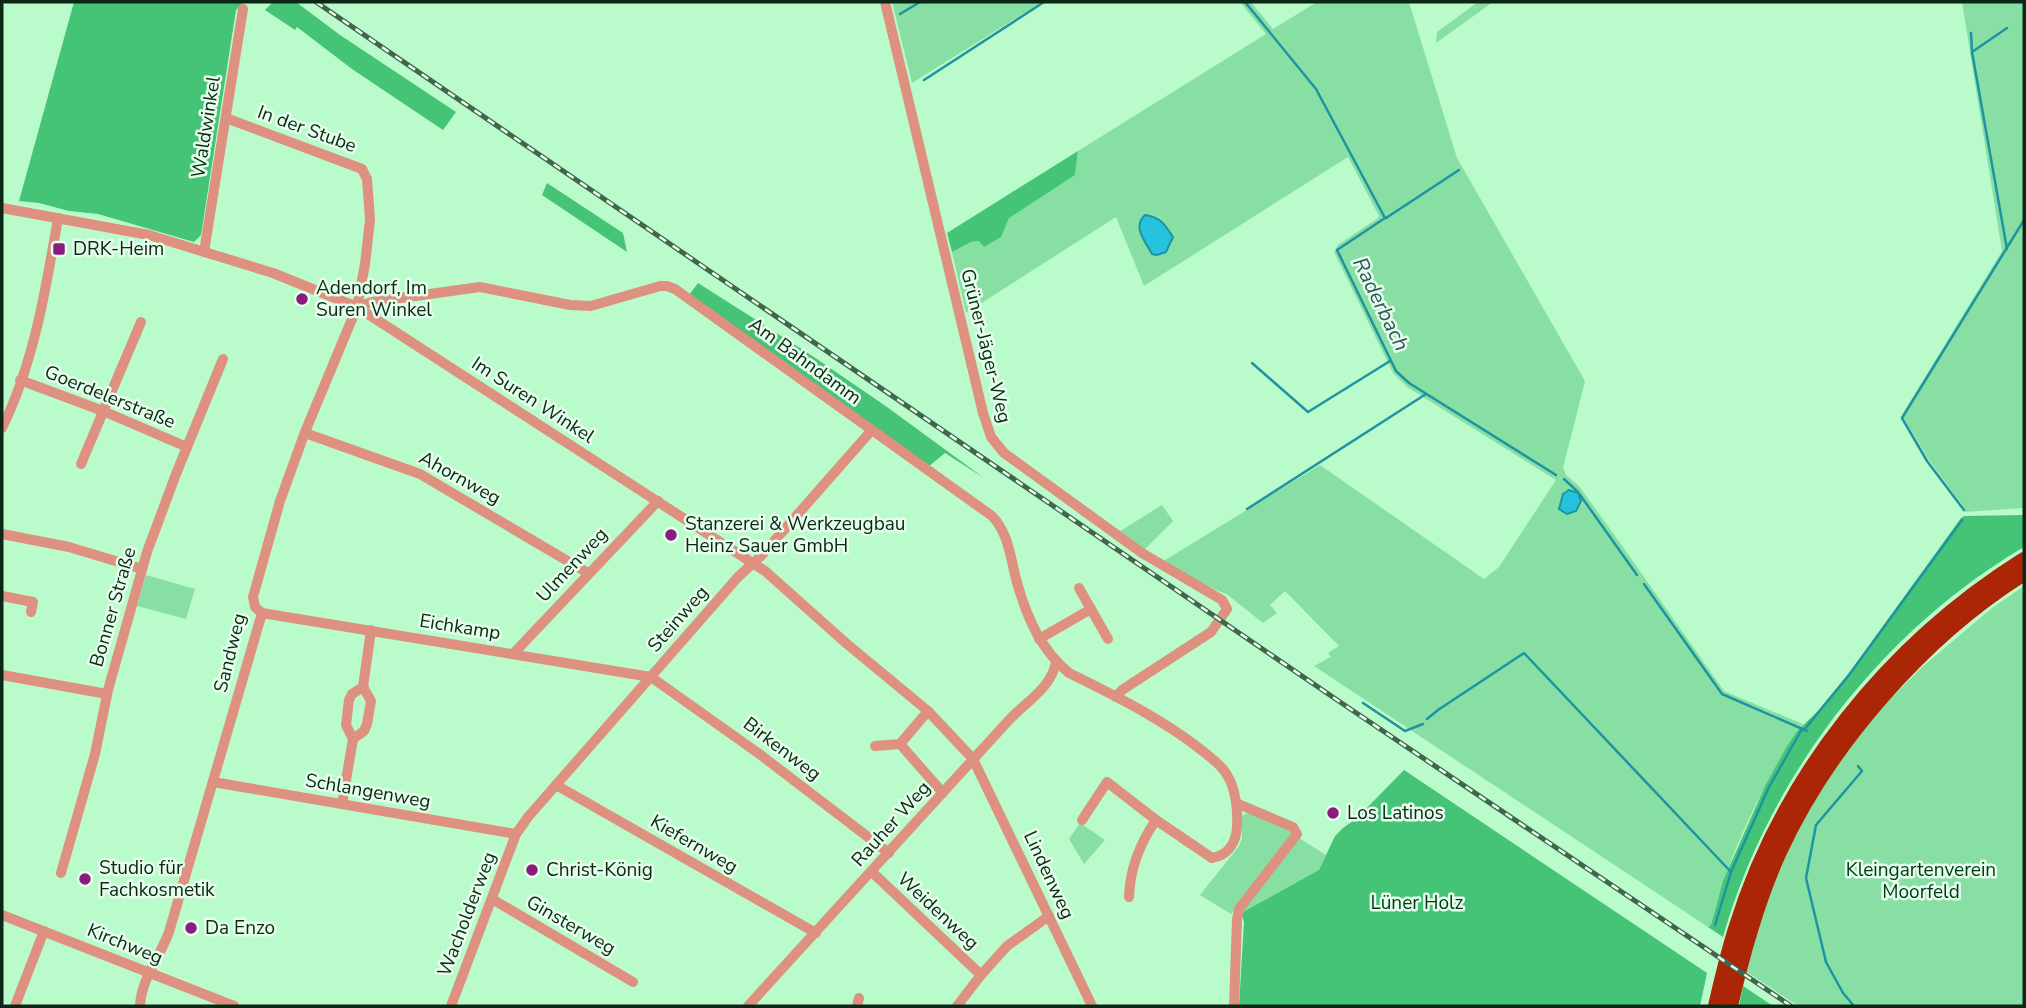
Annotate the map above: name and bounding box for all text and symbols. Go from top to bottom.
street label: Waldwinkel [185,74,227,180]
street label: In der Stube [254,99,360,159]
place label: DRK-Heim [73,236,164,262]
marker: DRK-Heim [51,241,67,257]
water label: Raderbach [1346,252,1416,356]
street label: Grüner-Jäger-Weg [954,266,1018,426]
place label: Adendorf, Im Suren Winkel [316,275,432,323]
marker: Adendorf, Im Suren Winkel [294,291,310,307]
street label: Am Bahndamm [743,311,867,411]
street label: Im Suren Winkel [466,350,600,450]
street label: Goerdelerstraße [41,359,179,435]
street label: Ahornweg [414,445,506,511]
place label: Stanzerei & Werkzeugbau Heinz Sauer GmbH [685,511,905,559]
street label: Ulmenweg [531,522,613,608]
marker: Stanzerei & Werkzeugbau Heinz Sauer GmbH [663,527,679,543]
street label: Bonner Straße [83,544,143,670]
street label: Steinweg [642,580,714,658]
street label: Eichkamp [418,608,502,646]
street label: Sandweg [208,611,252,695]
street label: Birkenweg [738,711,826,787]
street label: Schlangenweg [303,767,433,815]
street label: Rauher Weg [846,776,936,872]
place label: Los Latinos [1347,800,1444,826]
marker: Los Latinos [1325,805,1341,821]
street label: Kiefernweg [645,808,743,880]
street label: Lindenweg [1017,827,1081,923]
street label: Wacholderweg [431,848,503,980]
place label: Studio für Fachkosmetik [99,855,215,903]
place label: Christ-König [546,857,653,883]
park label: Kleingartenverein Moorfeld [1846,857,1996,905]
marker: Christ-König [524,862,540,878]
street label: Weidenweg [891,866,985,956]
marker: Studio für Fachkosmetik [77,871,93,887]
street label: Ginsterweg [522,889,620,961]
park label: Lüner Holz [1371,890,1464,916]
place label: Da Enzo [205,915,275,941]
street label: Kirchweg [83,917,167,971]
marker: Da Enzo [183,920,199,936]

